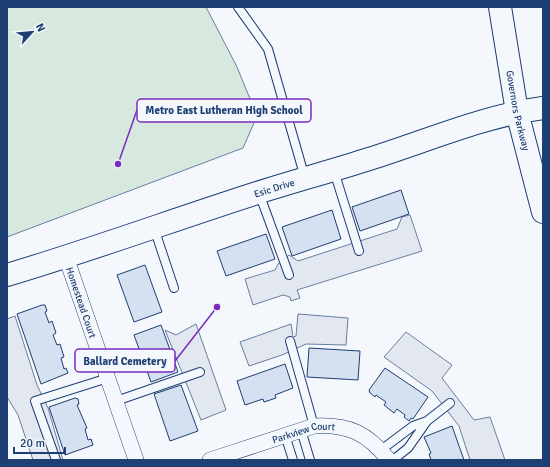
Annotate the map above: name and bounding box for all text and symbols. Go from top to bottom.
north arrow [12,12,52,52]
text: N [33,21,48,34]
street label: Governors Parkway [503,70,532,152]
callout: Metro East Lutheran High School [137,99,311,122]
text: Metro East Lutheran High School [145,104,303,117]
street label: Esic Drive [252,177,296,201]
street label: Homestead Court [63,266,99,340]
callout: Ballard Cemetery [75,349,175,372]
text: Ballard Cemetery [83,355,167,368]
street label: Parkview Court [271,420,336,446]
scale bar [14,429,65,455]
text: 20 m [20,436,45,451]

